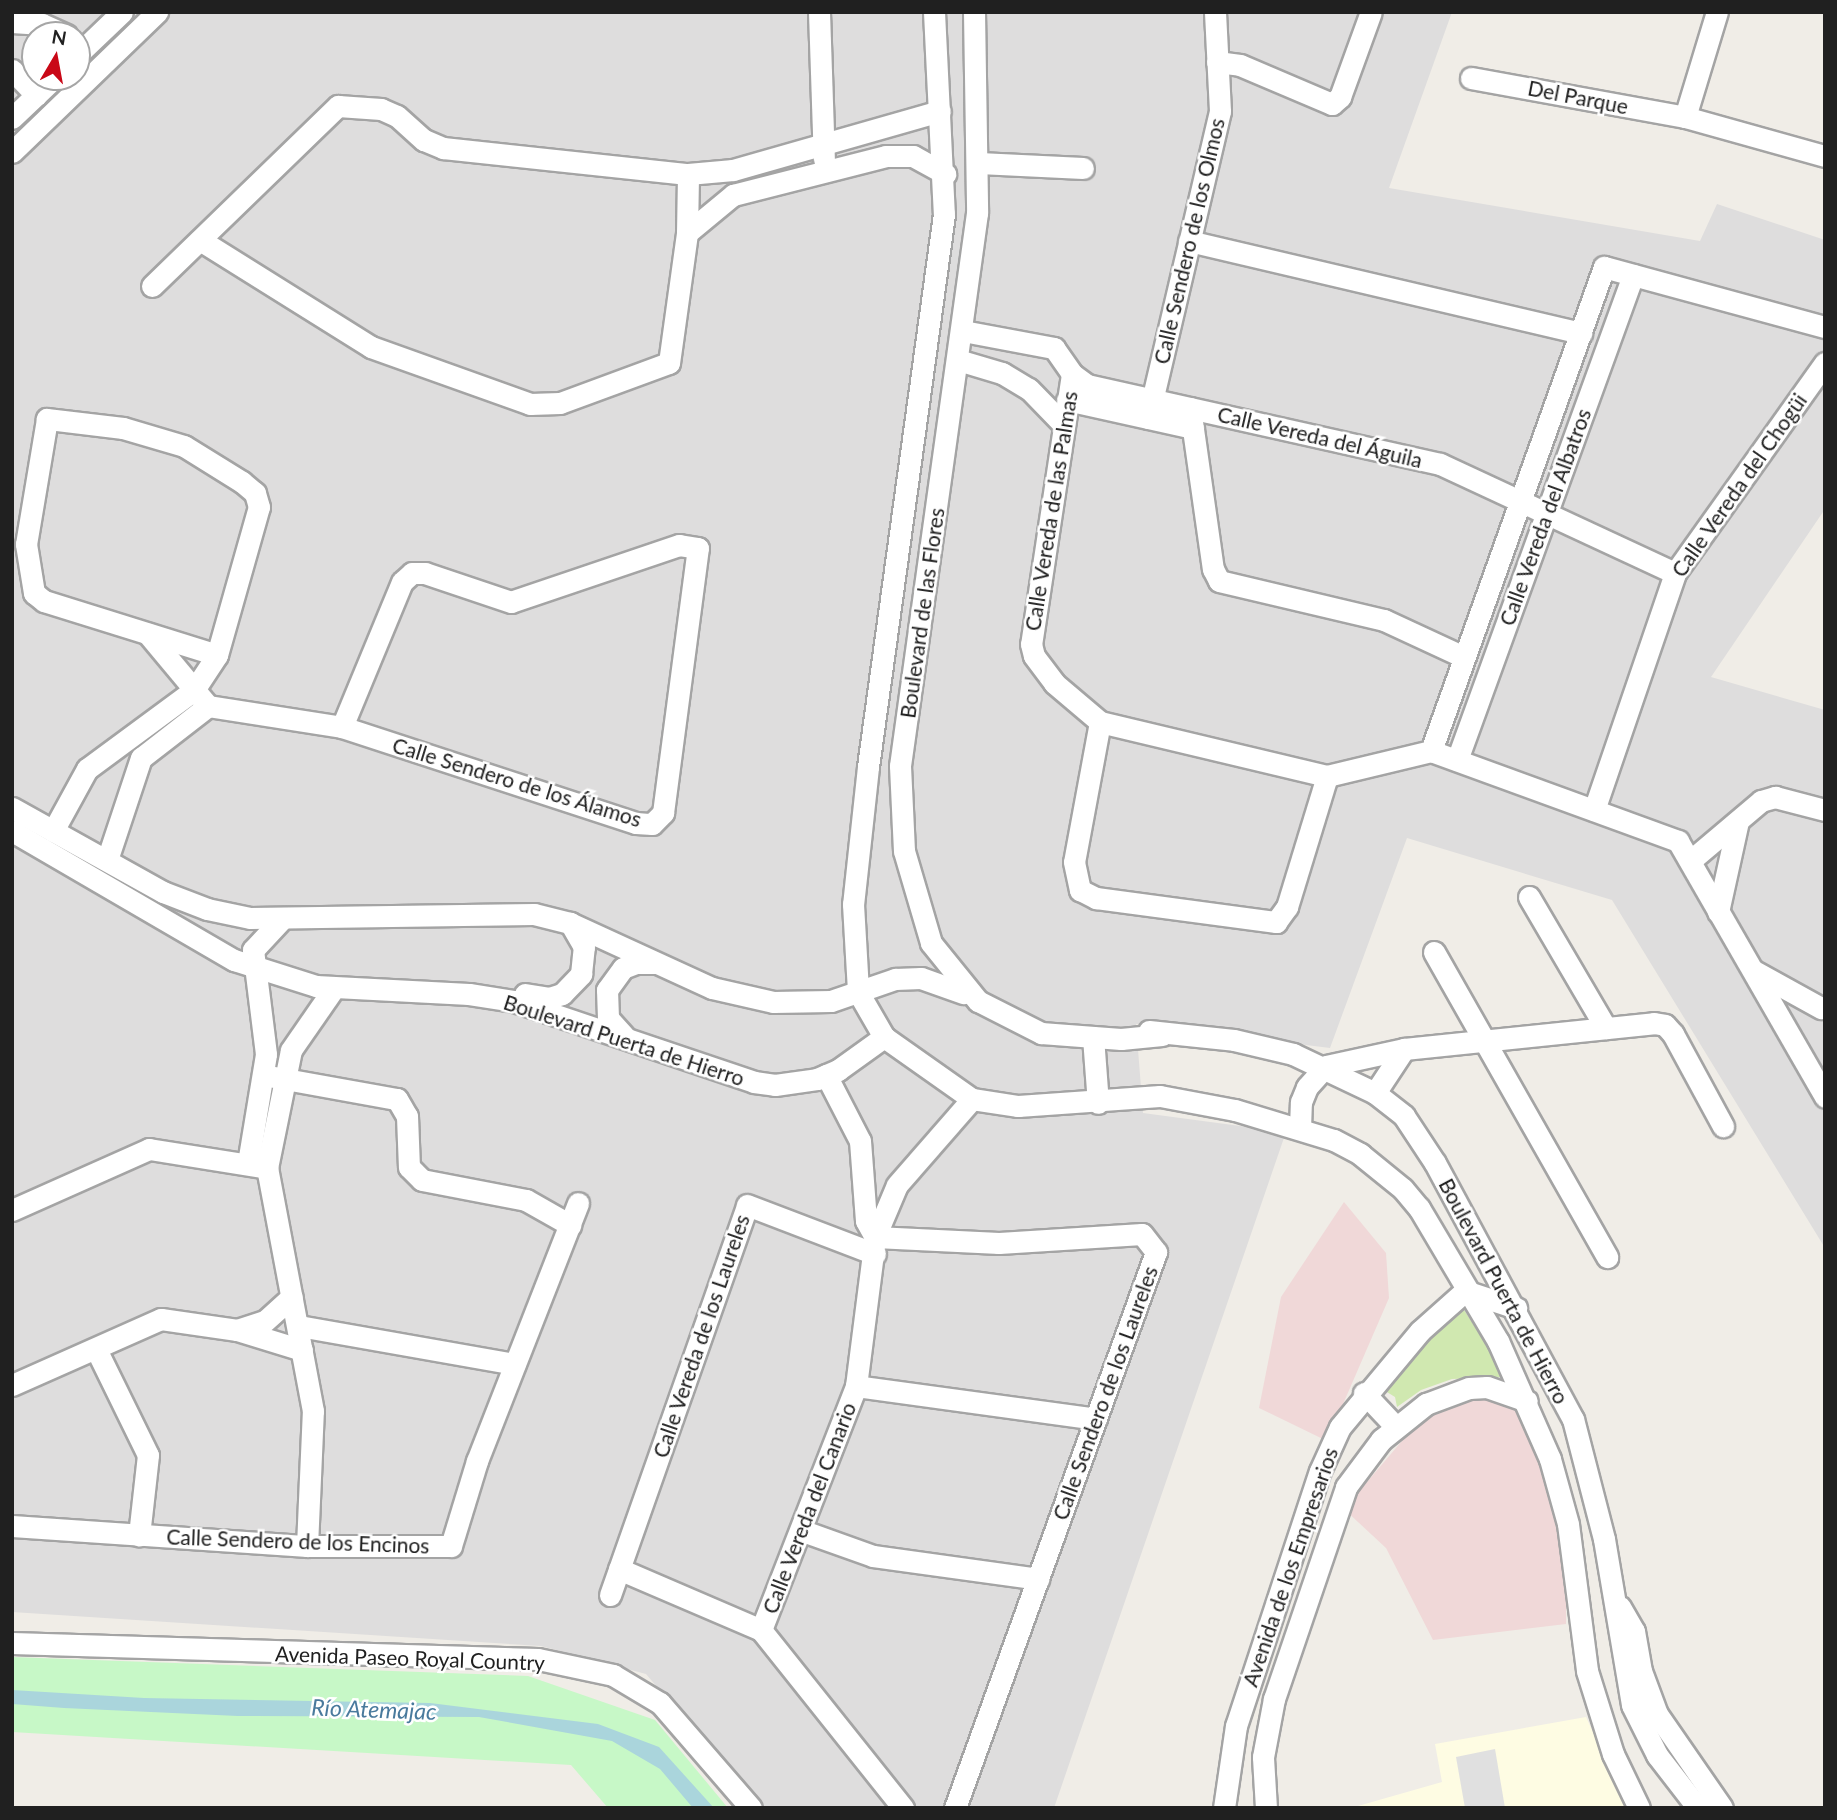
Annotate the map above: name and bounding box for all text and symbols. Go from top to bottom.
north arrow [21,21,91,91]
text: N [50,24,69,49]
street label: Del Parque [1526,75,1630,119]
street label: Calle Sendero de los Olmos [1148,116,1230,366]
street label: Calle Vereda del Chogüi [1666,388,1812,582]
street label: Calle Vereda de las Palmas [1020,389,1082,633]
street label: Calle Vereda del Águila [1214,401,1426,473]
street label: Calle Vereda del Albatros [1494,404,1596,630]
street label: Boulevard de las Flores [895,506,949,720]
street label: Calle Sendero de los Álamos [389,732,645,832]
street label: Boulevard Puerta de Hierro [500,989,748,1091]
street label: Boulevard Puerta de Hierro [1434,1174,1574,1408]
street label: Calle Vereda de los Laureles [647,1211,755,1461]
street label: Calle Sendero de los Laureles [1047,1263,1163,1523]
street label: Calle Vereda del Canario [757,1399,861,1617]
street label: Avenida de los Empresarios [1237,1444,1343,1690]
street label: Calle Sendero de los Encinos [166,1524,430,1558]
street label: Avenida Paseo Royal Country [275,1641,545,1675]
water label: Río Atemajac [311,1693,437,1725]

